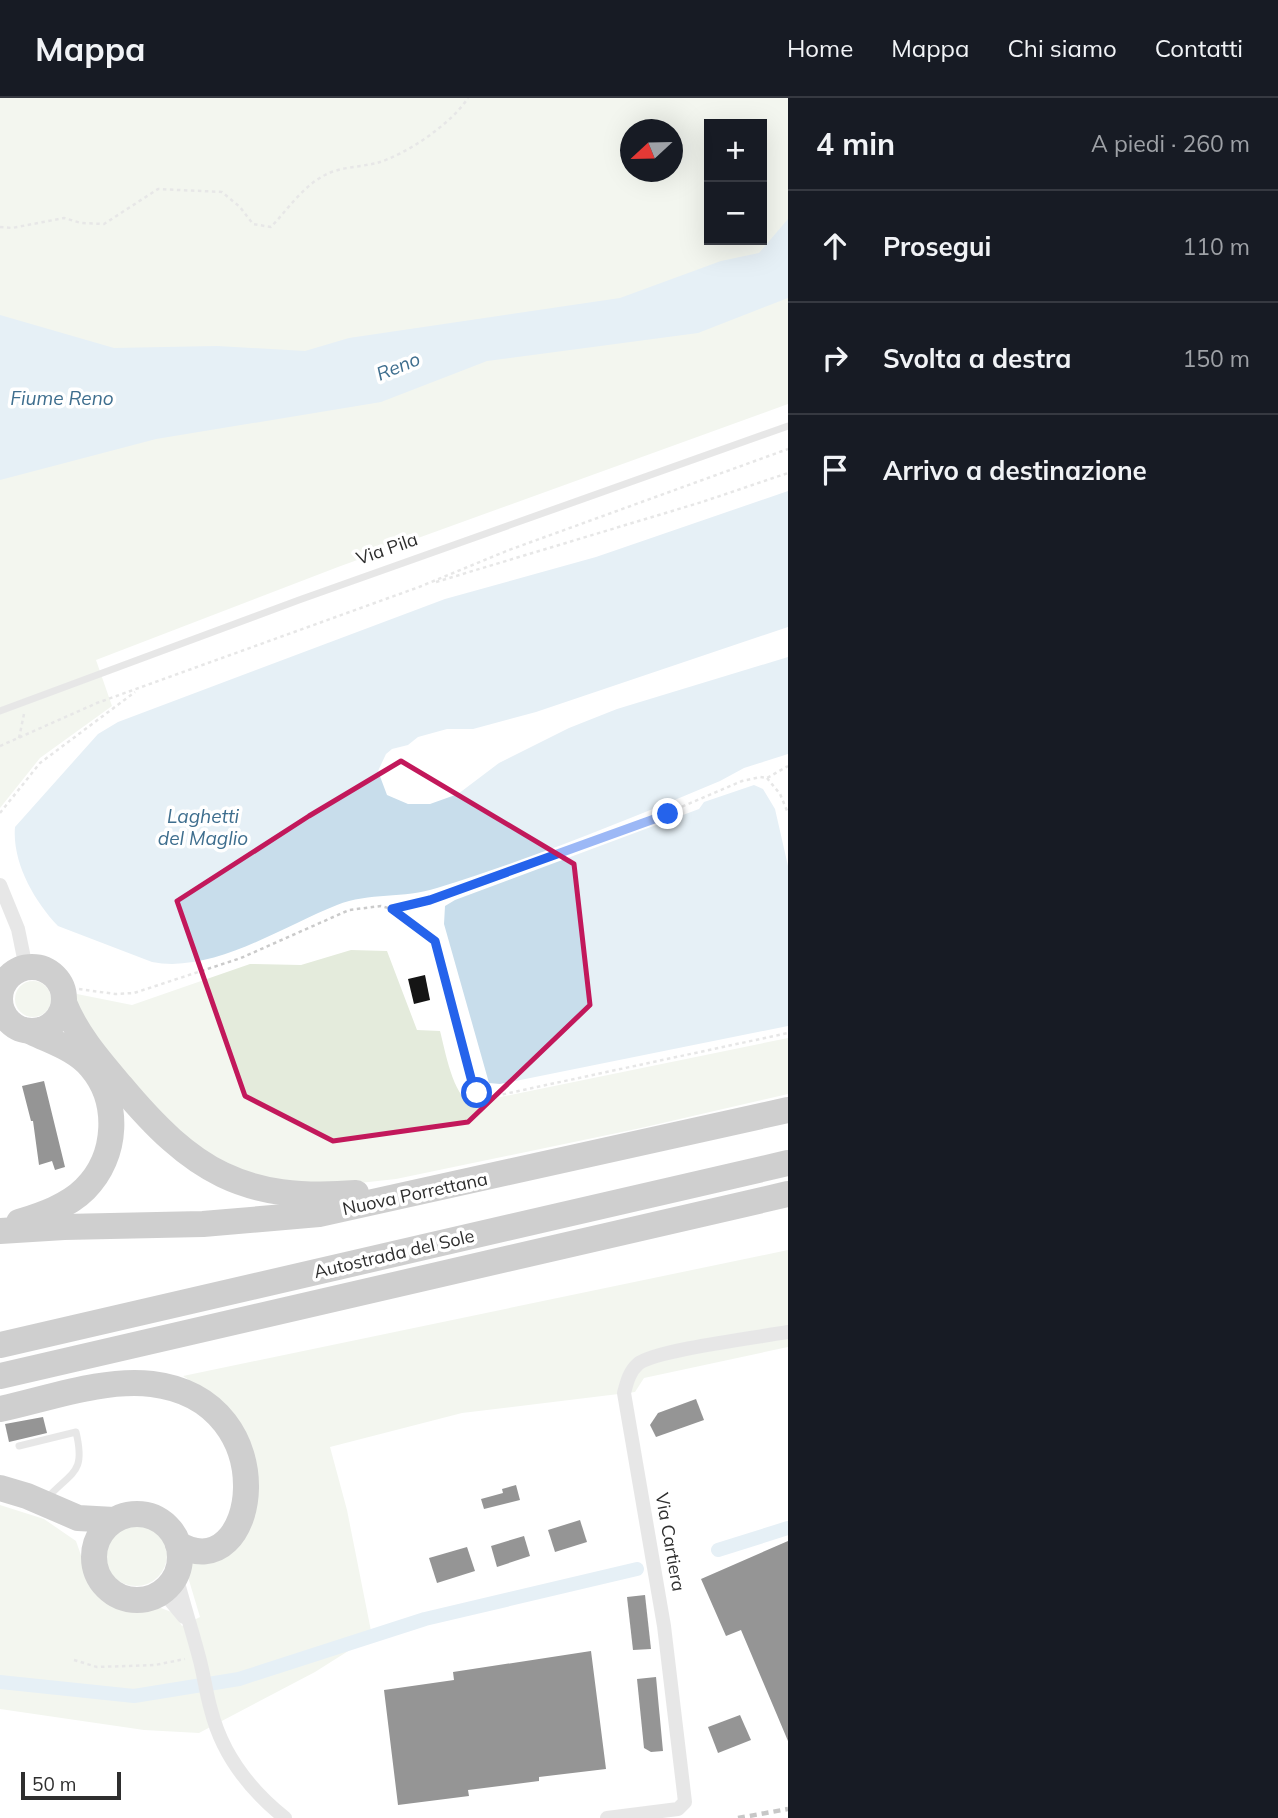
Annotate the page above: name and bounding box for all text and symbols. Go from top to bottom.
text: Mappa [35,28,146,69]
text: Home [787,33,853,63]
text: Mappa [891,33,969,63]
text: Chi siamo [1007,33,1117,63]
text: Contatti [1155,33,1243,63]
north arrow [620,119,683,182]
map controls [704,119,767,245]
button: + [704,119,767,182]
text: 4 min [816,125,895,163]
text: A piedi · 260 m [1091,129,1250,158]
button: − [704,182,767,245]
icon: ahead [816,227,854,265]
text: Prosegui [883,230,991,263]
text: 110 m [1182,232,1250,261]
icon: right [816,339,854,377]
text: Svolta a destra [883,342,1071,375]
text: 150 m [1182,344,1250,373]
water label: Reno [373,346,424,386]
water label: Fiume Reno [10,386,114,410]
icon: arrive [816,451,854,489]
text: Arrivo a destinazione [883,454,1147,487]
street label: Via Pila [353,527,421,570]
route end [652,798,683,829]
water label: Laghetti del Maglio [158,804,248,850]
route start [461,1077,492,1108]
street label: Nuova Porrettana [340,1167,490,1220]
street label: Autostrada del Sole [311,1224,476,1283]
street label: Via Cartiera [651,1491,690,1593]
scale bar [21,1769,121,1801]
text: 50 m [32,1772,76,1796]

